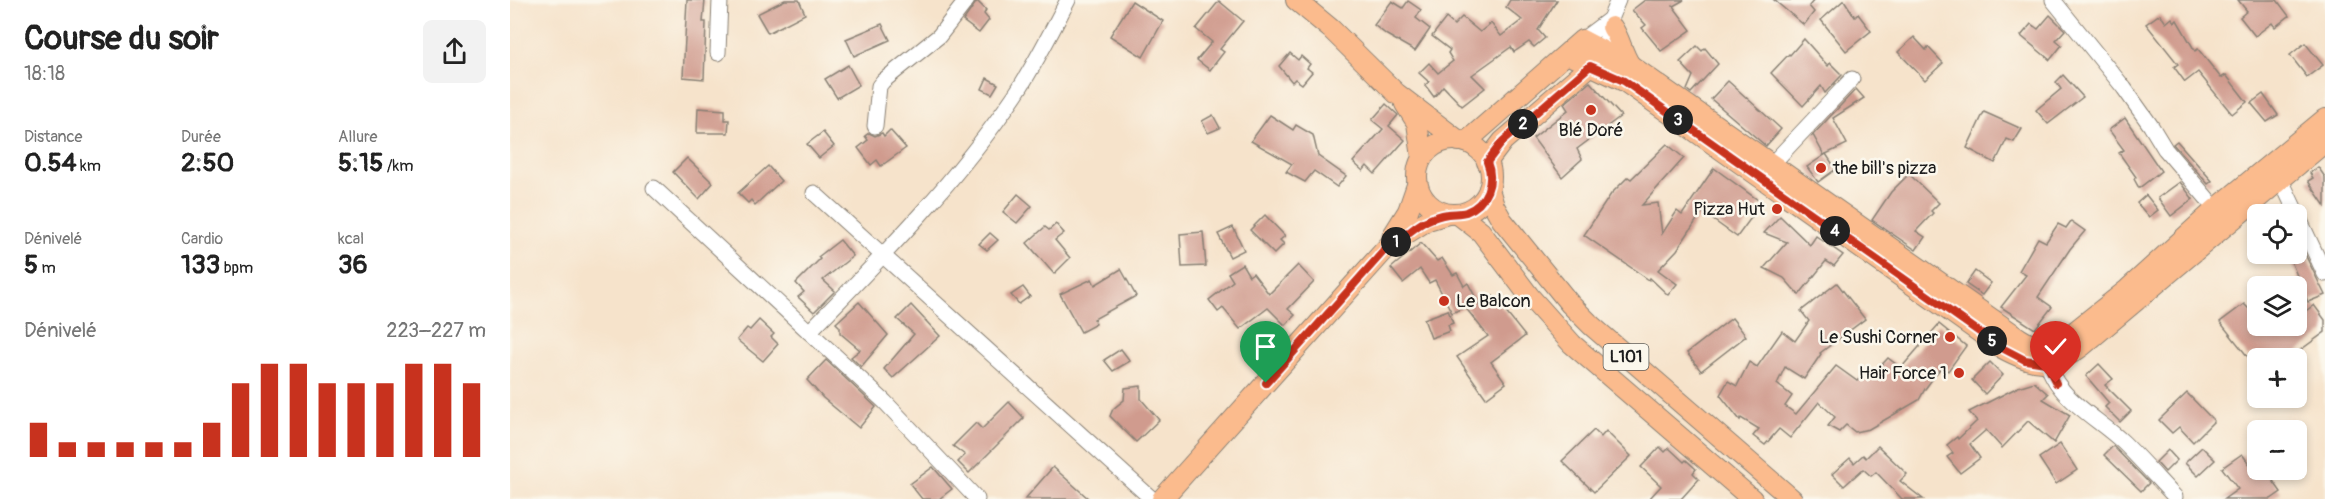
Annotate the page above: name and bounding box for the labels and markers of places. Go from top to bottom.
marker: Blé Doré [1584,103,1598,117]
pin: 3 [1663,105,1693,135]
pin: 2 [1508,109,1538,139]
place label: Blé Doré [1559,119,1623,142]
place label: the bill's pizza [1832,157,1936,180]
marker: the bill's pizza [1814,161,1828,175]
place label: Pizza Hut [1693,198,1766,221]
marker: Pizza Hut [1770,202,1784,216]
pin: 4 [1820,216,1850,246]
pin: 1 [1381,227,1411,257]
place label: Le Balcon [1456,290,1531,313]
marker: Le Balcon [1437,294,1451,308]
pin [1240,321,1291,383]
pin [2030,321,2081,383]
place label: Le Sushi Corner [1819,326,1939,349]
pin: 5 [1977,326,2007,356]
marker: Le Sushi Corner [1943,330,1957,344]
place label: Hair Force 1 [1859,362,1947,385]
marker: Hair Force 1 [1952,366,1966,380]

